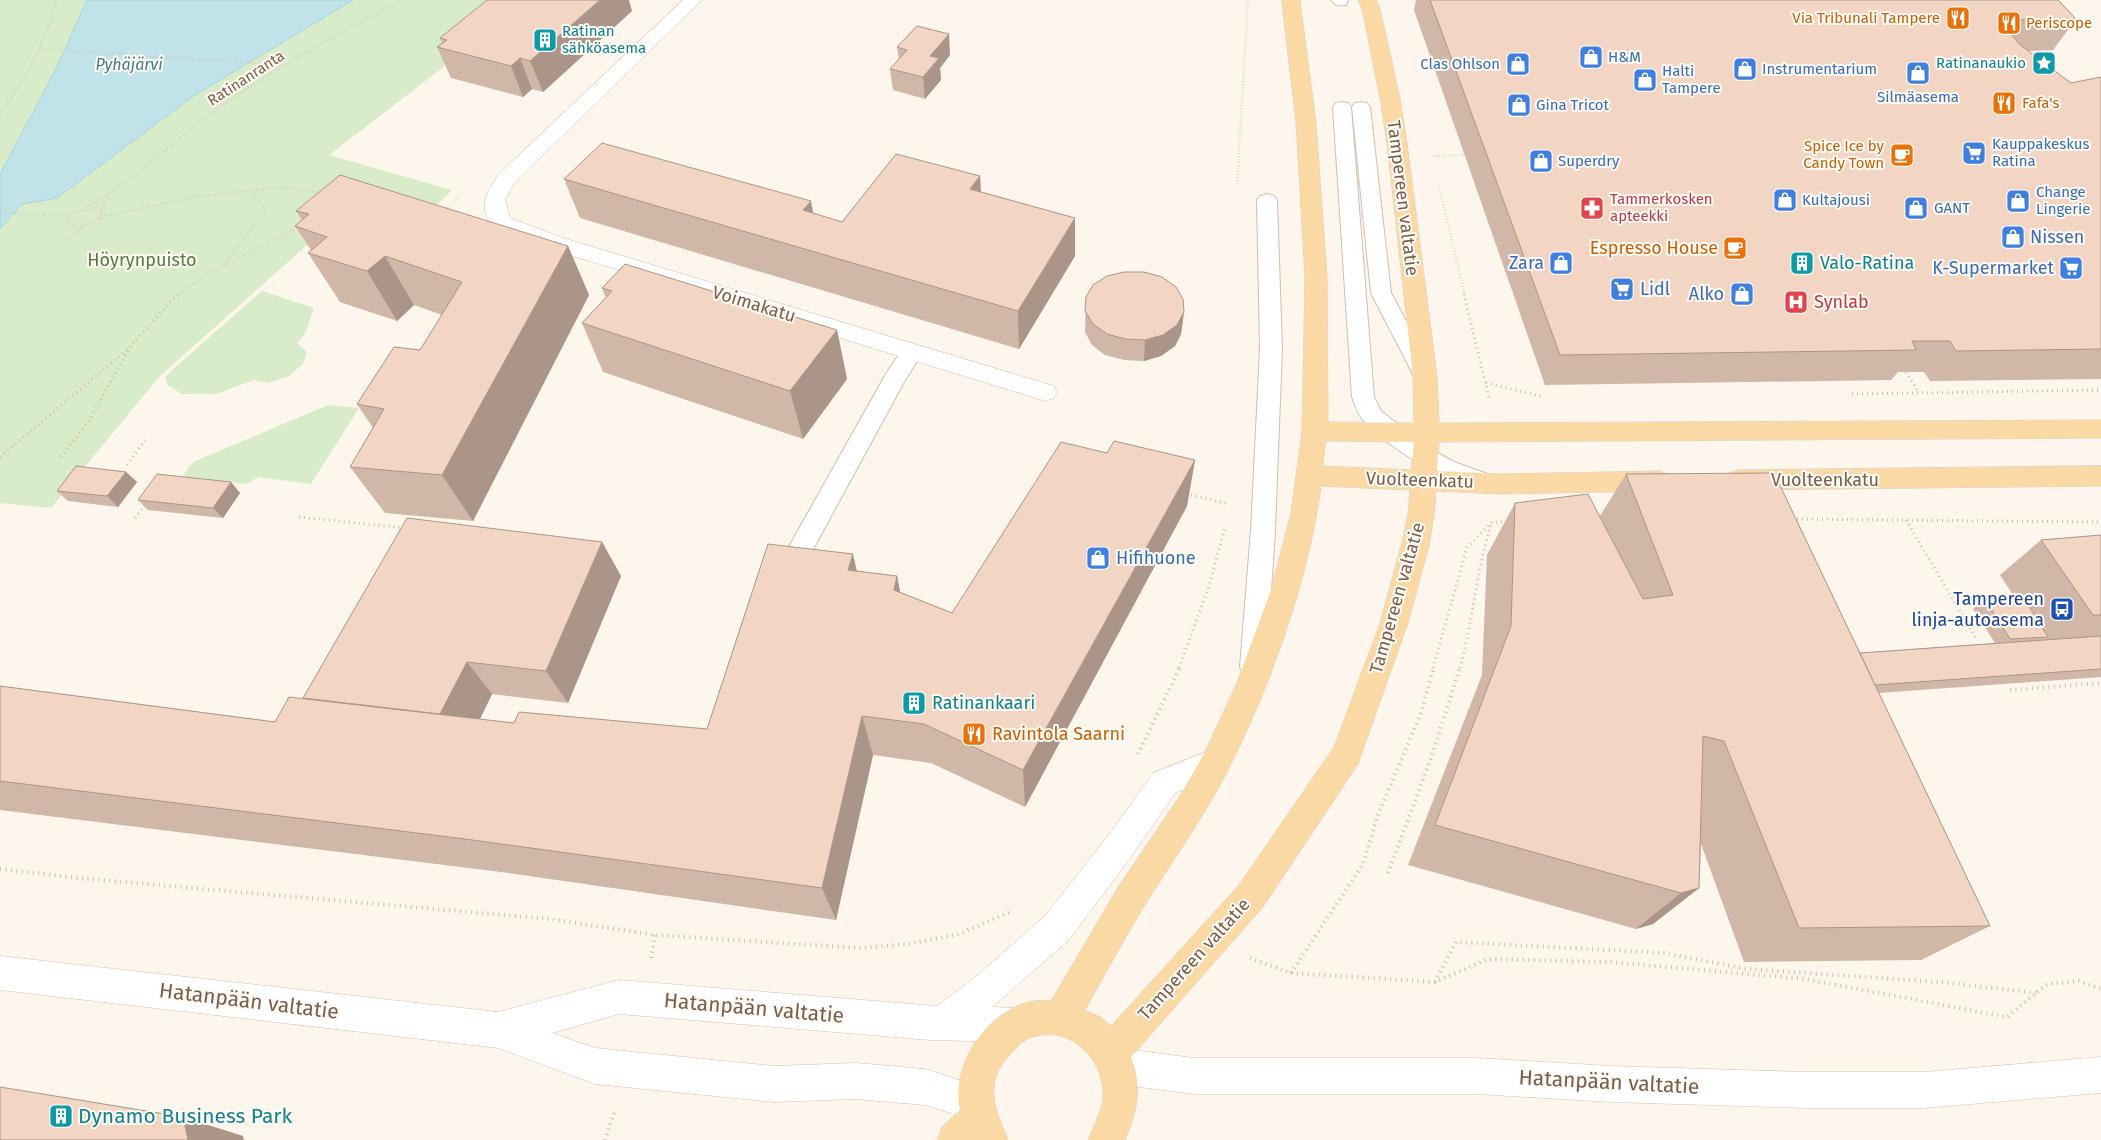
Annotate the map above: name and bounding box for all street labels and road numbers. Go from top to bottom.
street label: Ratinanranta [204,46,288,110]
street label: Tampereen valtatie [1383,119,1423,277]
street label: Voimakatu [710,281,798,327]
street label: Vuolteenkatu [1366,467,1474,493]
street label: Vuolteenkatu [1771,469,1879,491]
street label: Tampereen valtatie [1365,520,1429,676]
street label: Tampereen valtatie [1133,893,1255,1025]
street label: Hatanpään valtatie [158,977,340,1025]
street label: Hatanpään valtatie [663,987,845,1029]
street label: Hatanpään valtatie [1518,1064,1700,1100]

